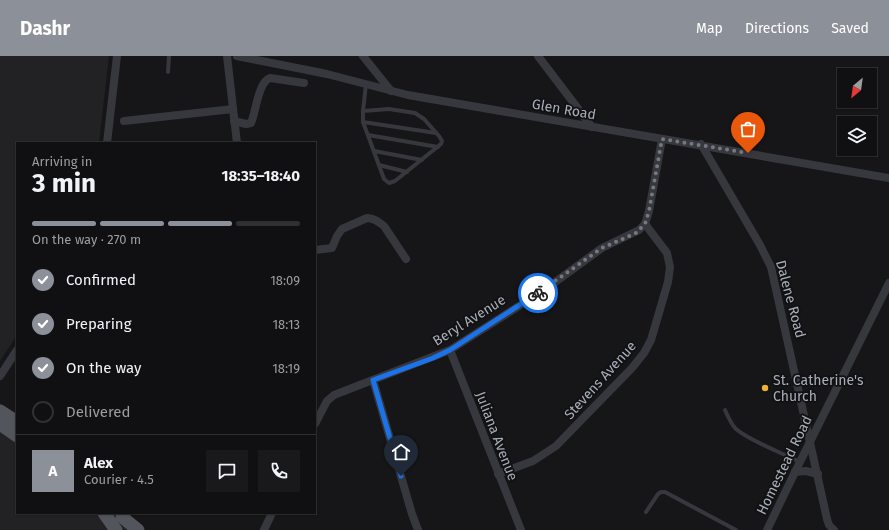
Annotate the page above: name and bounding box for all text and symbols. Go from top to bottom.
text: Dashr [20,17,70,40]
text: Map [696,20,723,37]
text: Directions [745,20,809,37]
text: Saved [831,20,869,37]
north arrow [837,68,877,108]
map controls [837,68,877,156]
street label: Glen Road [531,96,597,123]
pin [731,112,765,153]
button: layers [837,116,877,156]
icon: bag [737,118,759,140]
text: Arriving in [32,154,92,169]
text: 18:35–18:40 [221,167,300,185]
text: 3 min [32,168,96,199]
text: On the way · 270 m [32,232,141,247]
street label: Dalene Road [772,258,809,340]
icon: check [32,269,54,291]
text: Confirmed [66,271,136,289]
text: 18:09 [270,273,300,288]
courier [518,273,558,313]
icon: bike [527,282,549,304]
street label: Beryl Avenue [430,291,509,350]
icon: check [32,313,54,335]
text: Preparing [66,315,131,333]
text: 18:13 [272,317,300,332]
street label: Stevens Avenue [561,338,640,423]
icon: check [32,357,54,379]
text: On the way [66,359,141,377]
text: 18:19 [272,361,300,376]
place label: St. Catherine's Church [773,372,864,405]
marker: St. Catherine's Church [760,383,770,393]
street label: Juliana Avenue [472,389,521,483]
text: Delivered [66,403,130,421]
street label: Homestead Road [753,413,816,518]
pin [384,435,418,476]
icon: home [390,441,412,463]
button: chat [206,450,248,492]
button: phone [258,450,300,492]
text: Alex [84,454,113,472]
text: A [49,462,57,480]
text: Courier · 4.5 [84,472,154,487]

